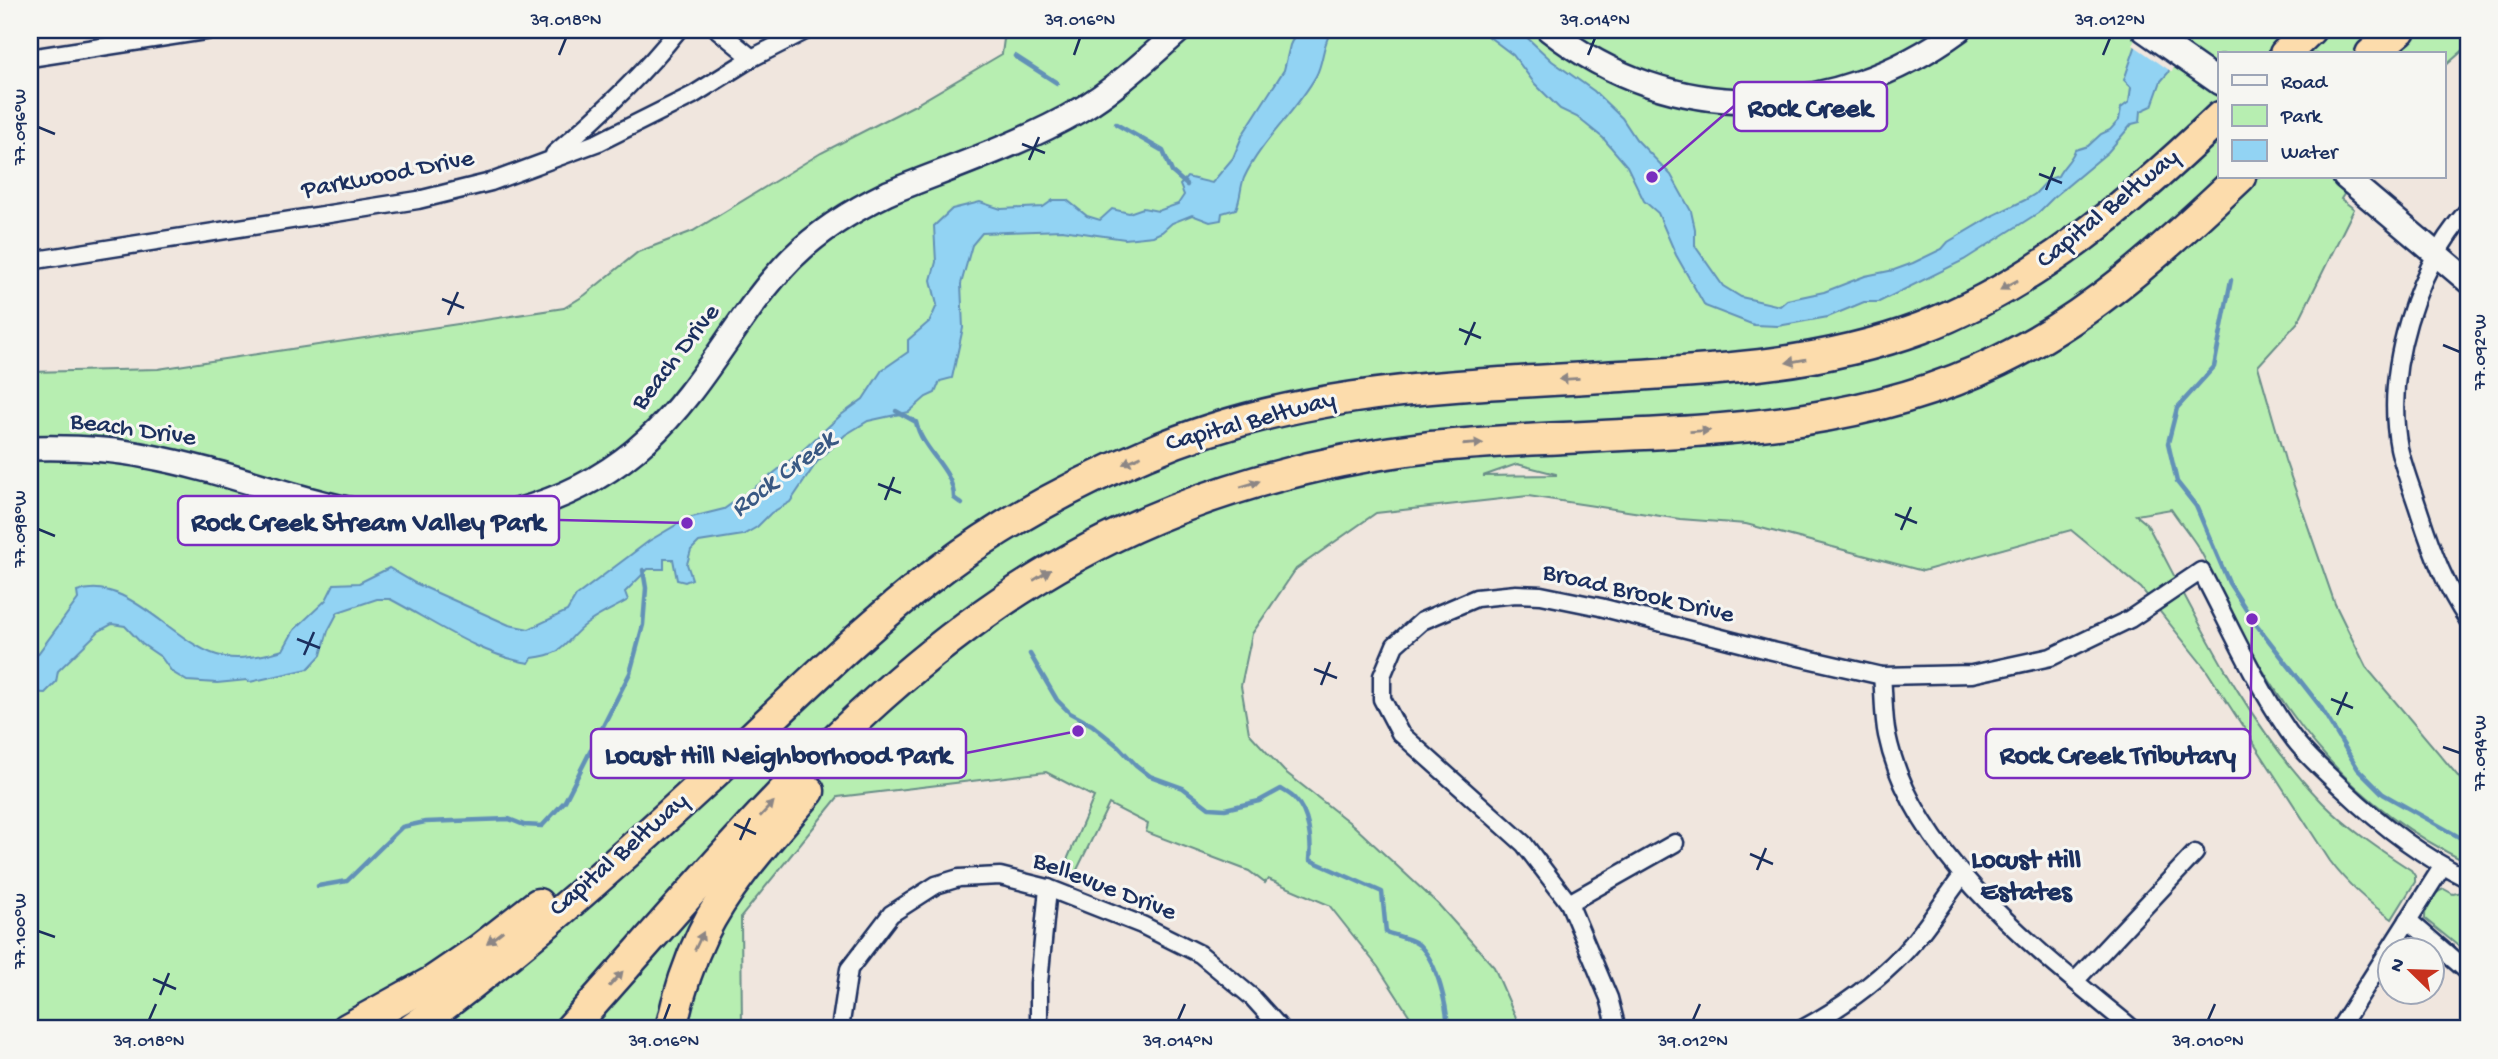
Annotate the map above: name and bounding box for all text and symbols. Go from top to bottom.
text: 39.018°N [529,11,602,32]
text: 39.016°N [1044,11,1115,32]
text: 39.014°N [1559,11,1630,32]
text: 39.012°N [2074,11,2145,32]
legend [2218,52,2446,178]
text: Road [2281,72,2329,97]
callout: Rock Creek [1734,82,1887,131]
text: 77.096°W [11,89,32,166]
text: Rock Creek [1747,94,1876,127]
text: Park [2280,106,2324,131]
text: Water [2281,142,2339,167]
street label: Capital Beltway [2032,143,2187,277]
street label: Parkwood Drive [298,144,477,208]
one-way arrow [1999,280,2019,291]
street label: Beach Drive [625,298,729,418]
text: 77.092°W [2471,314,2492,391]
one-way arrow [1785,356,1807,367]
one-way arrow [1558,374,1580,385]
street label: Capital Beltway [1163,385,1339,461]
street label: Beach Drive [67,407,199,455]
water label: Rock Creek [724,423,846,526]
one-way arrow [1689,425,1711,436]
one-way arrow [1462,438,1484,449]
one-way arrow [1121,455,1142,466]
one-way arrow [1240,479,1261,489]
text: 77.098°W [11,491,32,568]
callout: Rock Creek Stream Valley Park [178,496,559,545]
text: Rock Creek Stream Valley Park [190,508,548,541]
street label: Broad Brook Drive [1538,558,1737,632]
one-way arrow [1032,569,1051,582]
text: 77.094°W [2471,715,2492,792]
callout: Locust Hill Neighborhood Park [591,729,966,778]
callout: Rock Creek Tributary [1986,729,2250,778]
text: Locust Hill Neighborhood Park [605,741,955,774]
text: Rock Creek Tributary [1999,741,2236,774]
street label: Capital Beltway [544,787,696,925]
one-way arrow [759,801,775,818]
district label: Locust Hill Estates [1971,845,2081,910]
street label: Bellevue Drive [1027,846,1181,930]
text: 77.100°W [11,893,32,970]
one-way arrow [486,930,504,944]
one-way arrow [693,931,705,951]
north arrow [2376,936,2446,1006]
text: N [2386,956,2412,976]
one-way arrow [607,970,623,987]
text: 39.018°N [112,1032,185,1053]
text: 39.016°N [628,1032,699,1053]
text: 39.014°N [1142,1032,1213,1053]
text: 39.012°N [1657,1032,1728,1053]
text: 39.010°N [2171,1032,2244,1053]

